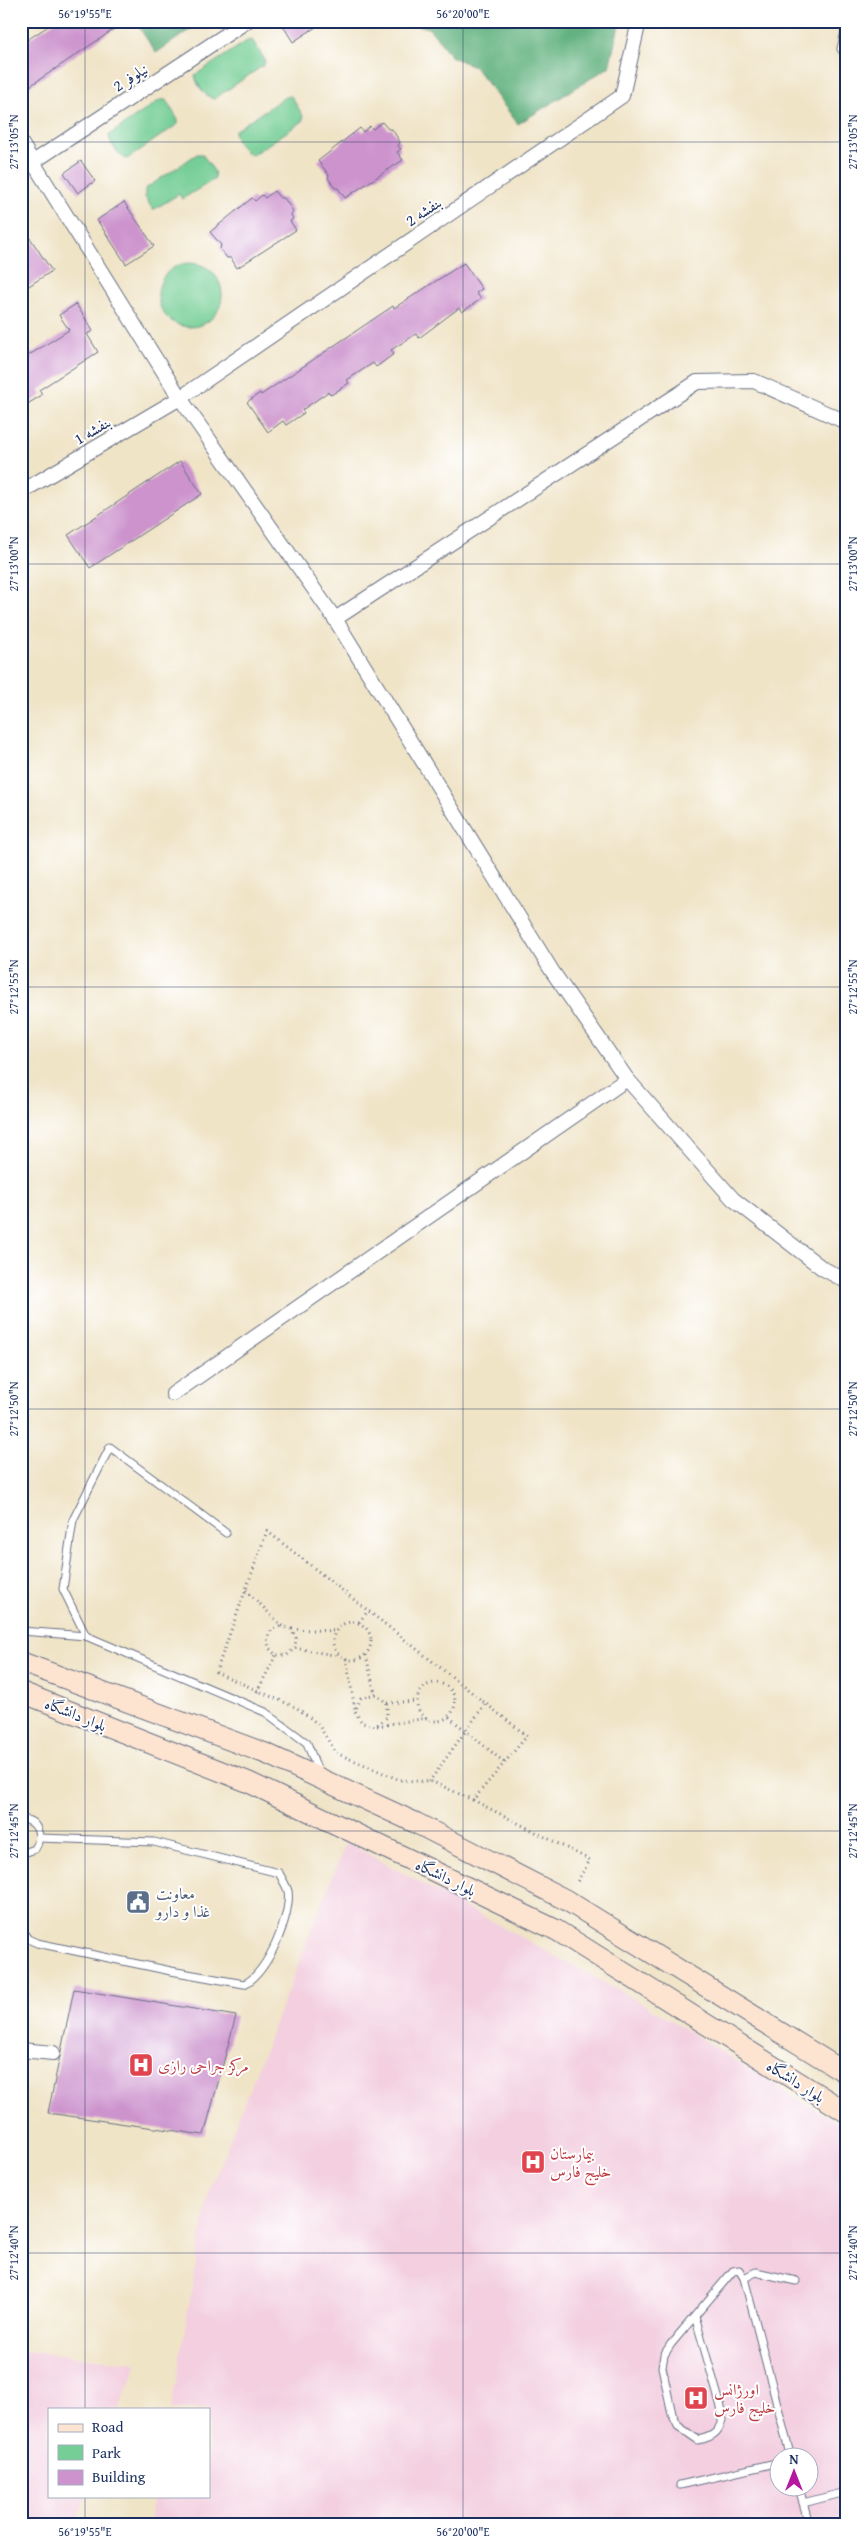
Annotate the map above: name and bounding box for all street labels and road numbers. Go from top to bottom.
street label: نیلوفر 2 [108,57,152,97]
street label: بنفشه 2 [400,190,446,232]
street label: بنفشه 1 [69,410,115,450]
street label: بلوار دانشگاه [41,1691,111,1737]
street label: بلوار دانشگاه [412,1852,480,1902]
street label: بلوار دانشگاه [762,2054,830,2108]

